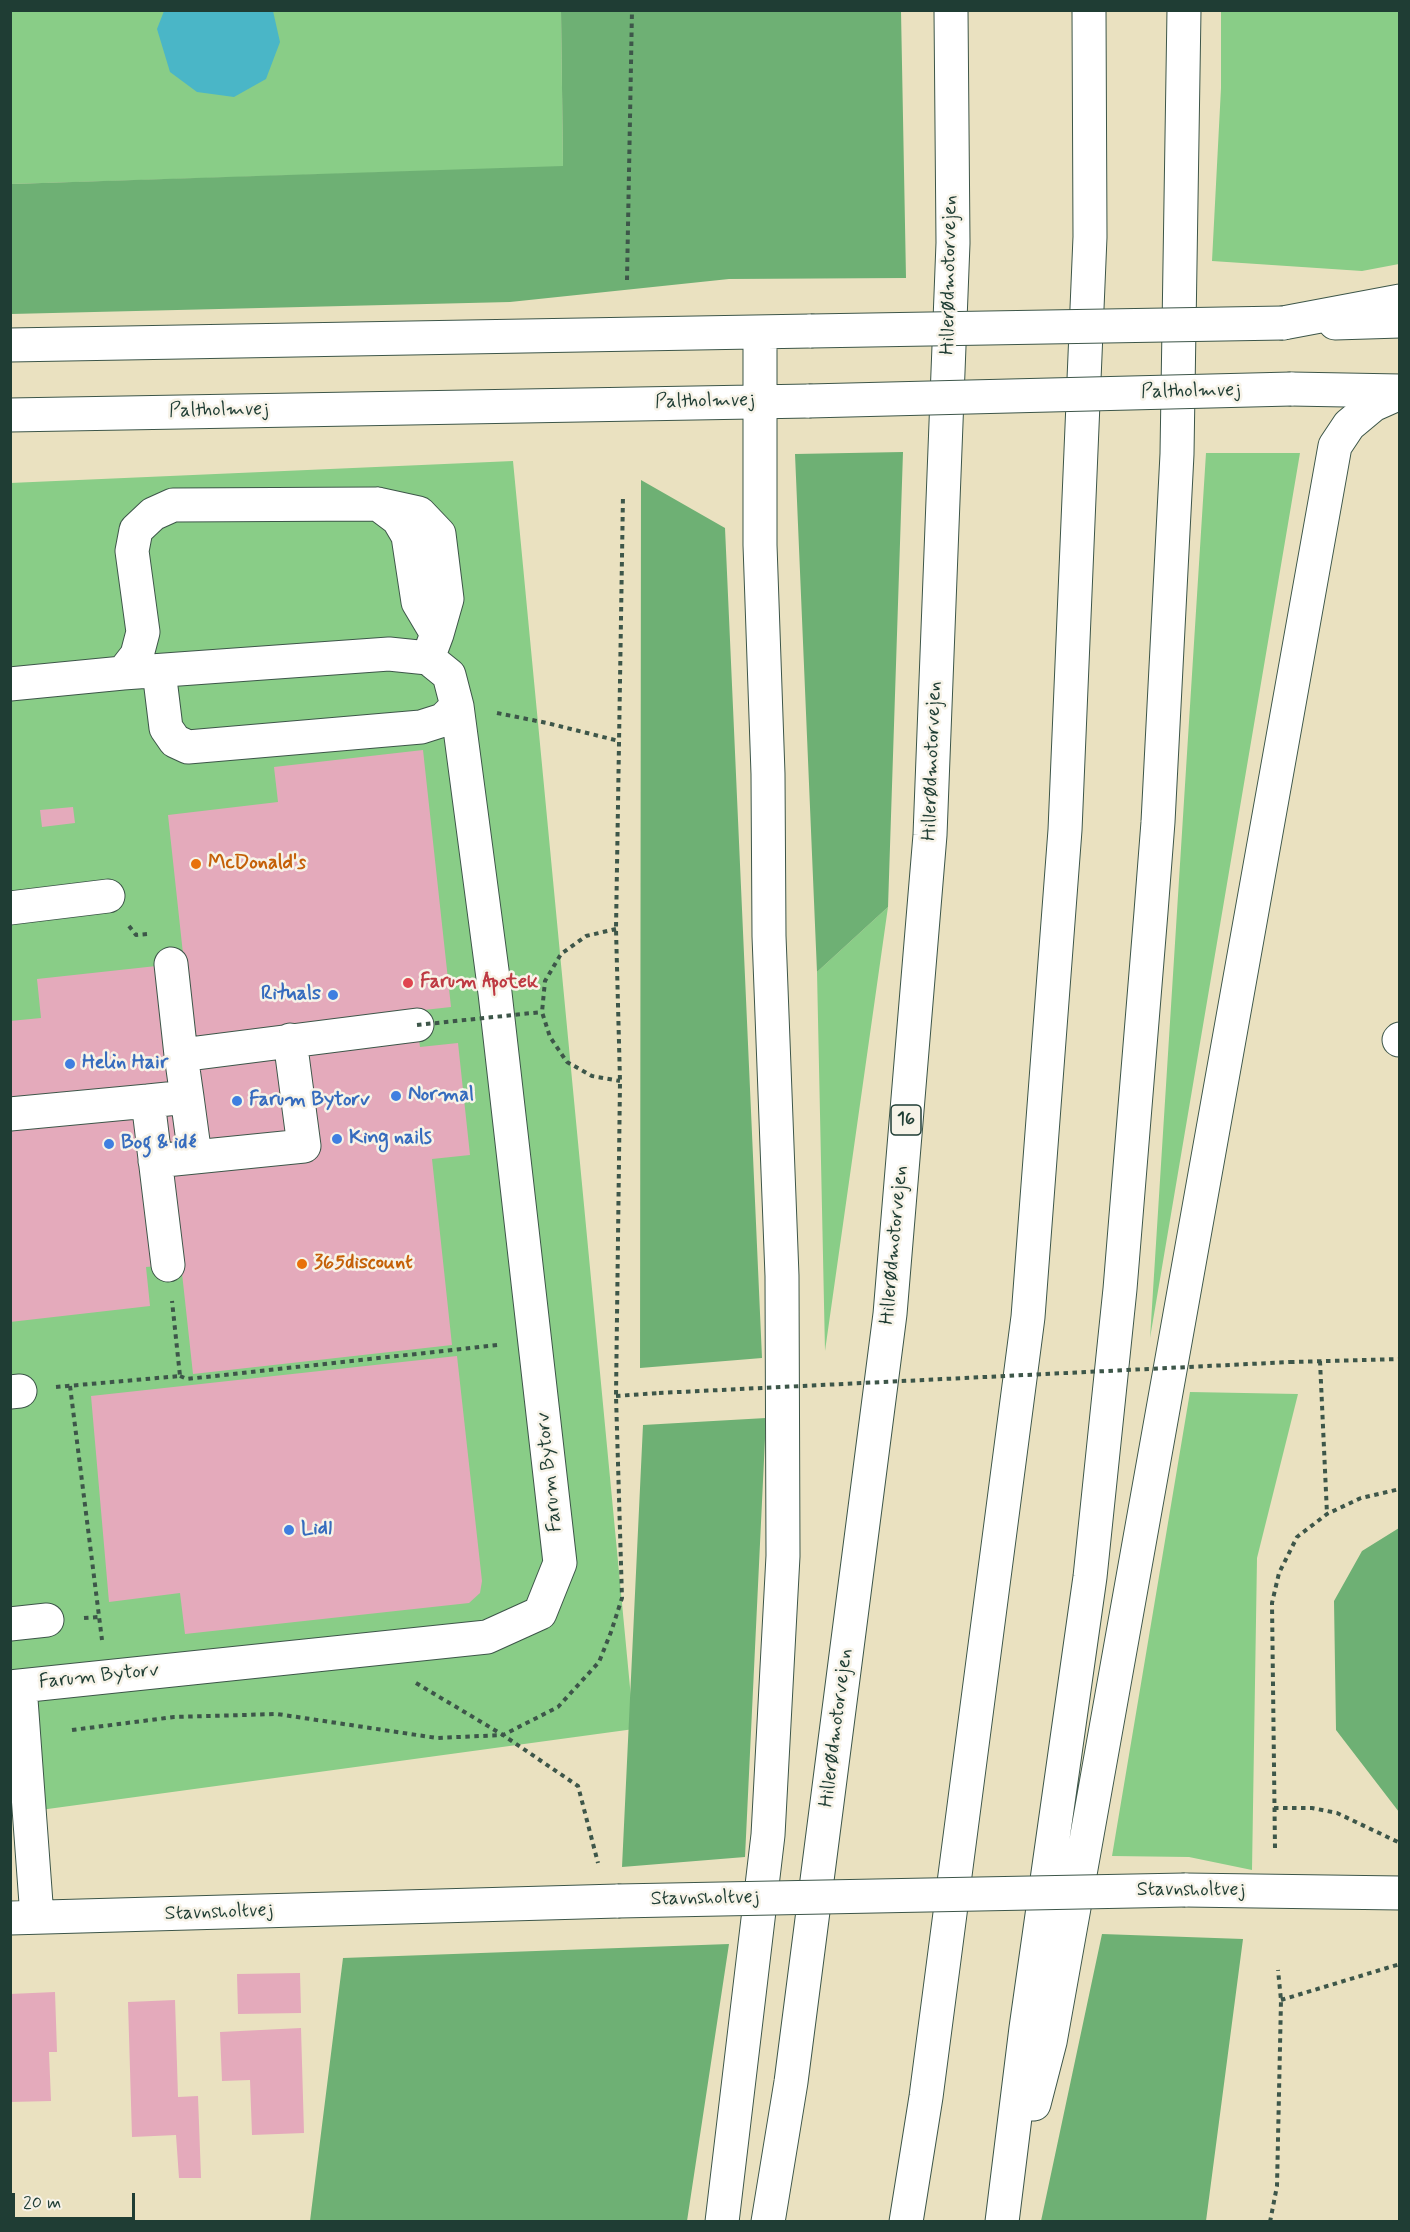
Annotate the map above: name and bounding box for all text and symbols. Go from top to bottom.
street label: Hillerødmotorvejen [937,195,963,355]
street label: Paltholmvej [1141,379,1241,405]
street label: Paltholmvej [655,389,755,415]
street label: Paltholmvej [169,398,269,424]
street label: Hillerødmotorvejen [918,681,948,841]
place label: McDonald's [208,852,306,876]
marker: McDonald's [189,857,203,871]
place label: Farum Apotek [420,971,538,995]
marker: Farum Apotek [401,976,415,990]
place label: Rituals [261,983,321,1007]
marker: Rituals [326,988,340,1002]
place label: Helin Hair [82,1052,168,1076]
marker: Helin Hair [63,1057,77,1071]
place label: Normal [408,1084,474,1108]
place label: Farum Bytorv [249,1089,370,1113]
marker: Normal [389,1089,403,1103]
marker: Farum Bytorv [230,1094,244,1108]
road number: 16 [891,1105,921,1135]
place label: King nails [349,1127,432,1151]
place label: Bog & idé [121,1132,196,1156]
marker: King nails [330,1132,344,1146]
marker: Bog & idé [102,1137,116,1151]
street label: Hillerødmotorvejen [876,1164,914,1326]
place label: 365discount [314,1252,413,1276]
marker: 365discount [295,1257,309,1271]
street label: Farum Bytorv [532,1411,568,1533]
place label: Lidl [301,1518,332,1542]
marker: Lidl [282,1523,296,1537]
street label: Hillerødmotorvejen [815,1647,859,1809]
street label: Farum Bytorv [38,1659,160,1695]
street label: Stavnsholtvej [1137,1879,1245,1903]
street label: Stavnsholtvej [650,1886,760,1912]
street label: Stavnsholtvej [164,1899,274,1927]
scale bar [15,2181,138,2219]
text: 20 m [23,2191,61,2215]

